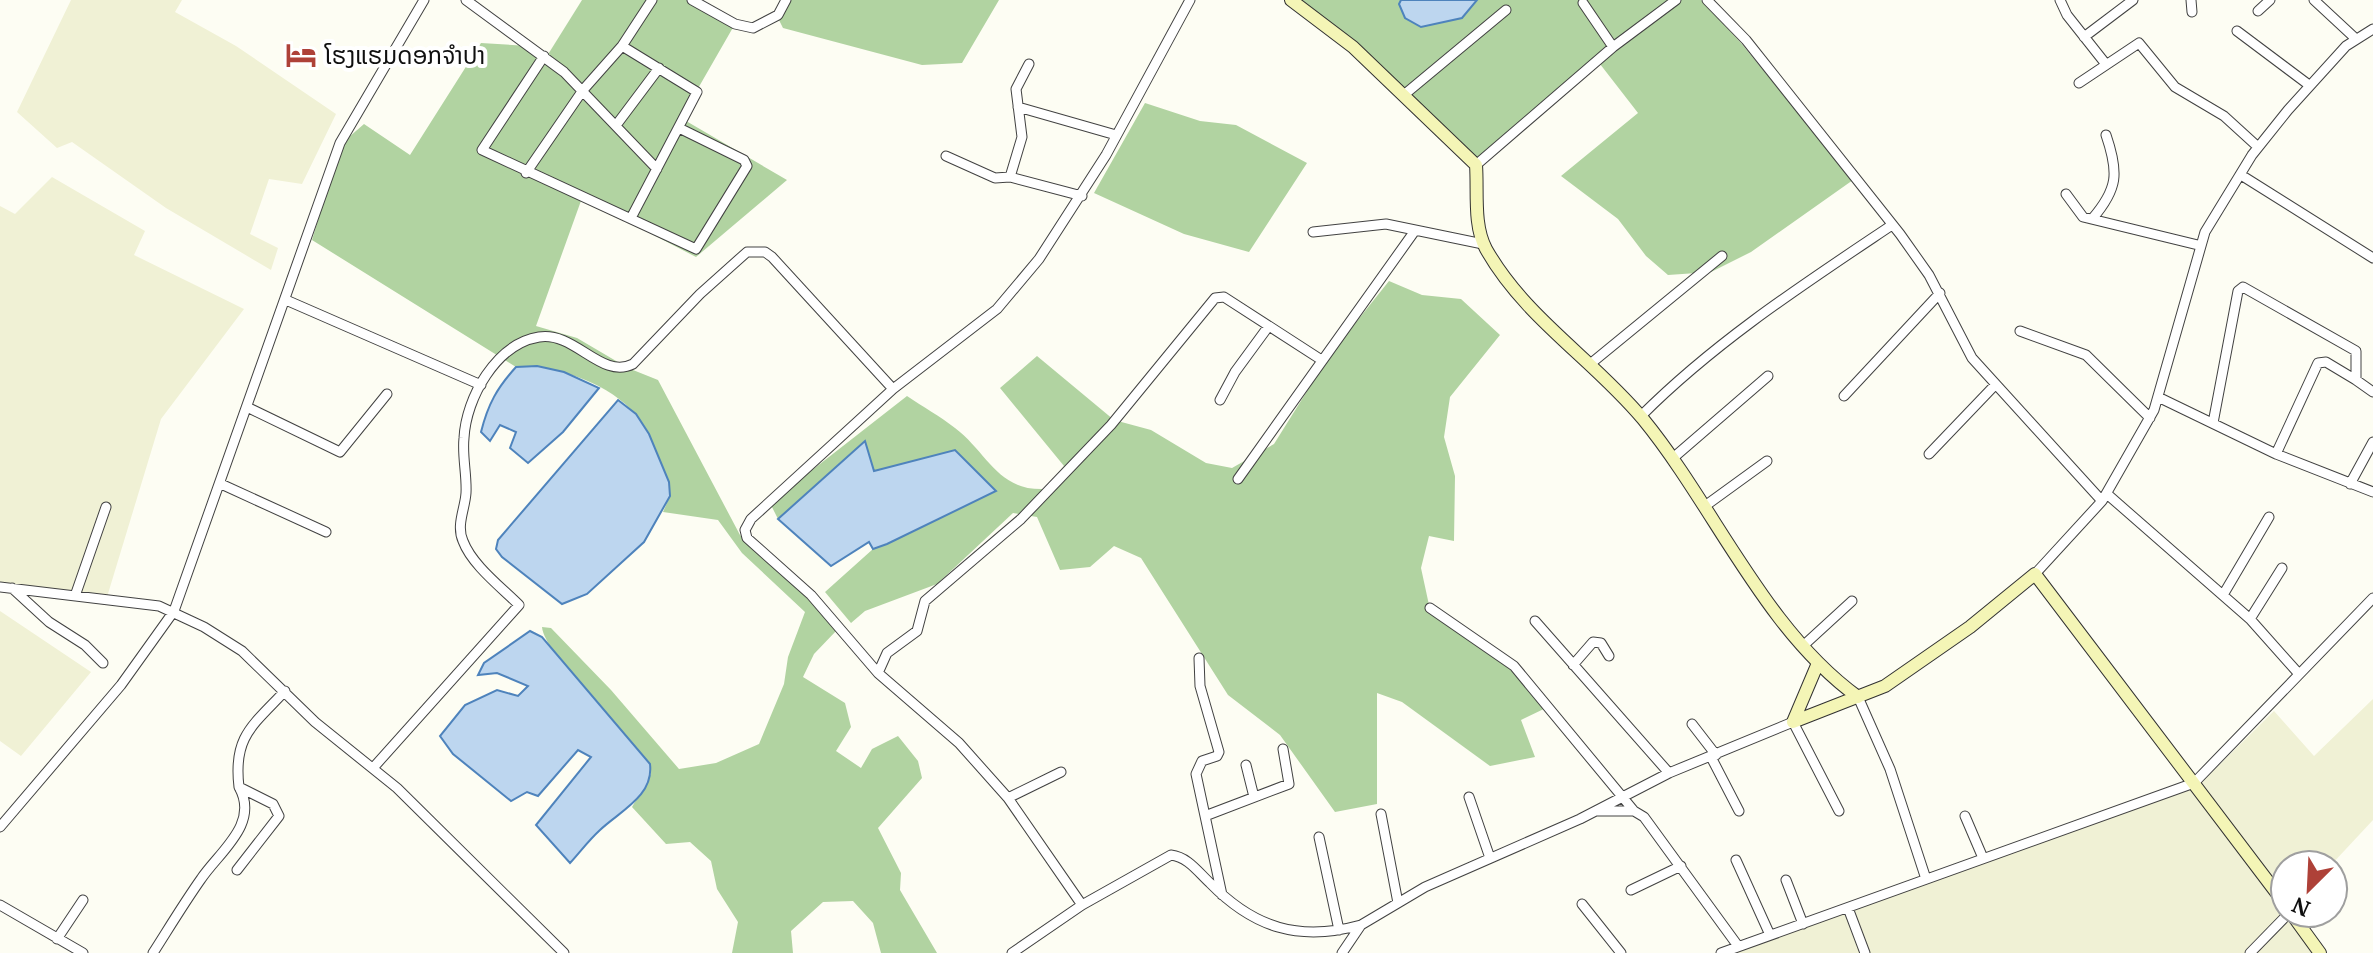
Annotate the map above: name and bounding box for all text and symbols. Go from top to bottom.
hotel icon: ໂຮງແຮມດອກຈຳປາ [284,38,318,72]
place label: ໂຮງແຮມດອກຈຳປາ [324,39,485,71]
north arrow [2269,849,2349,929]
text: N [2287,891,2314,924]

